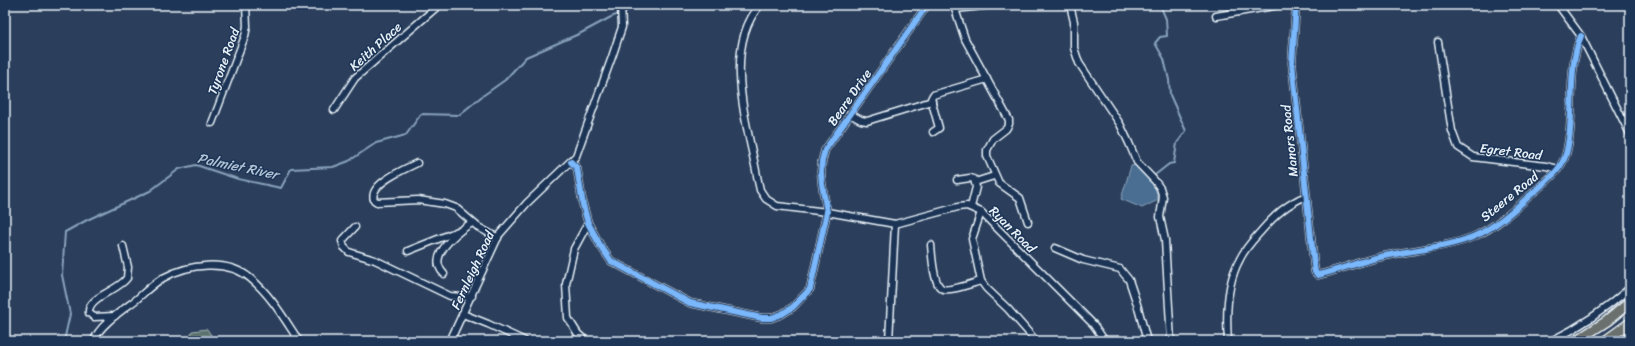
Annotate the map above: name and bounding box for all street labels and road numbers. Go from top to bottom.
street label: Keith Place [343,16,407,77]
street label: Tyrone Road [201,23,247,98]
street label: Beare Drive [821,63,878,131]
street label: Manors Road [1274,103,1305,178]
street label: Egret Road [1479,136,1544,167]
street label: Steere Road [1475,165,1545,227]
street label: Ryan Road [984,200,1043,259]
street label: Fernleigh Road [444,226,501,313]

